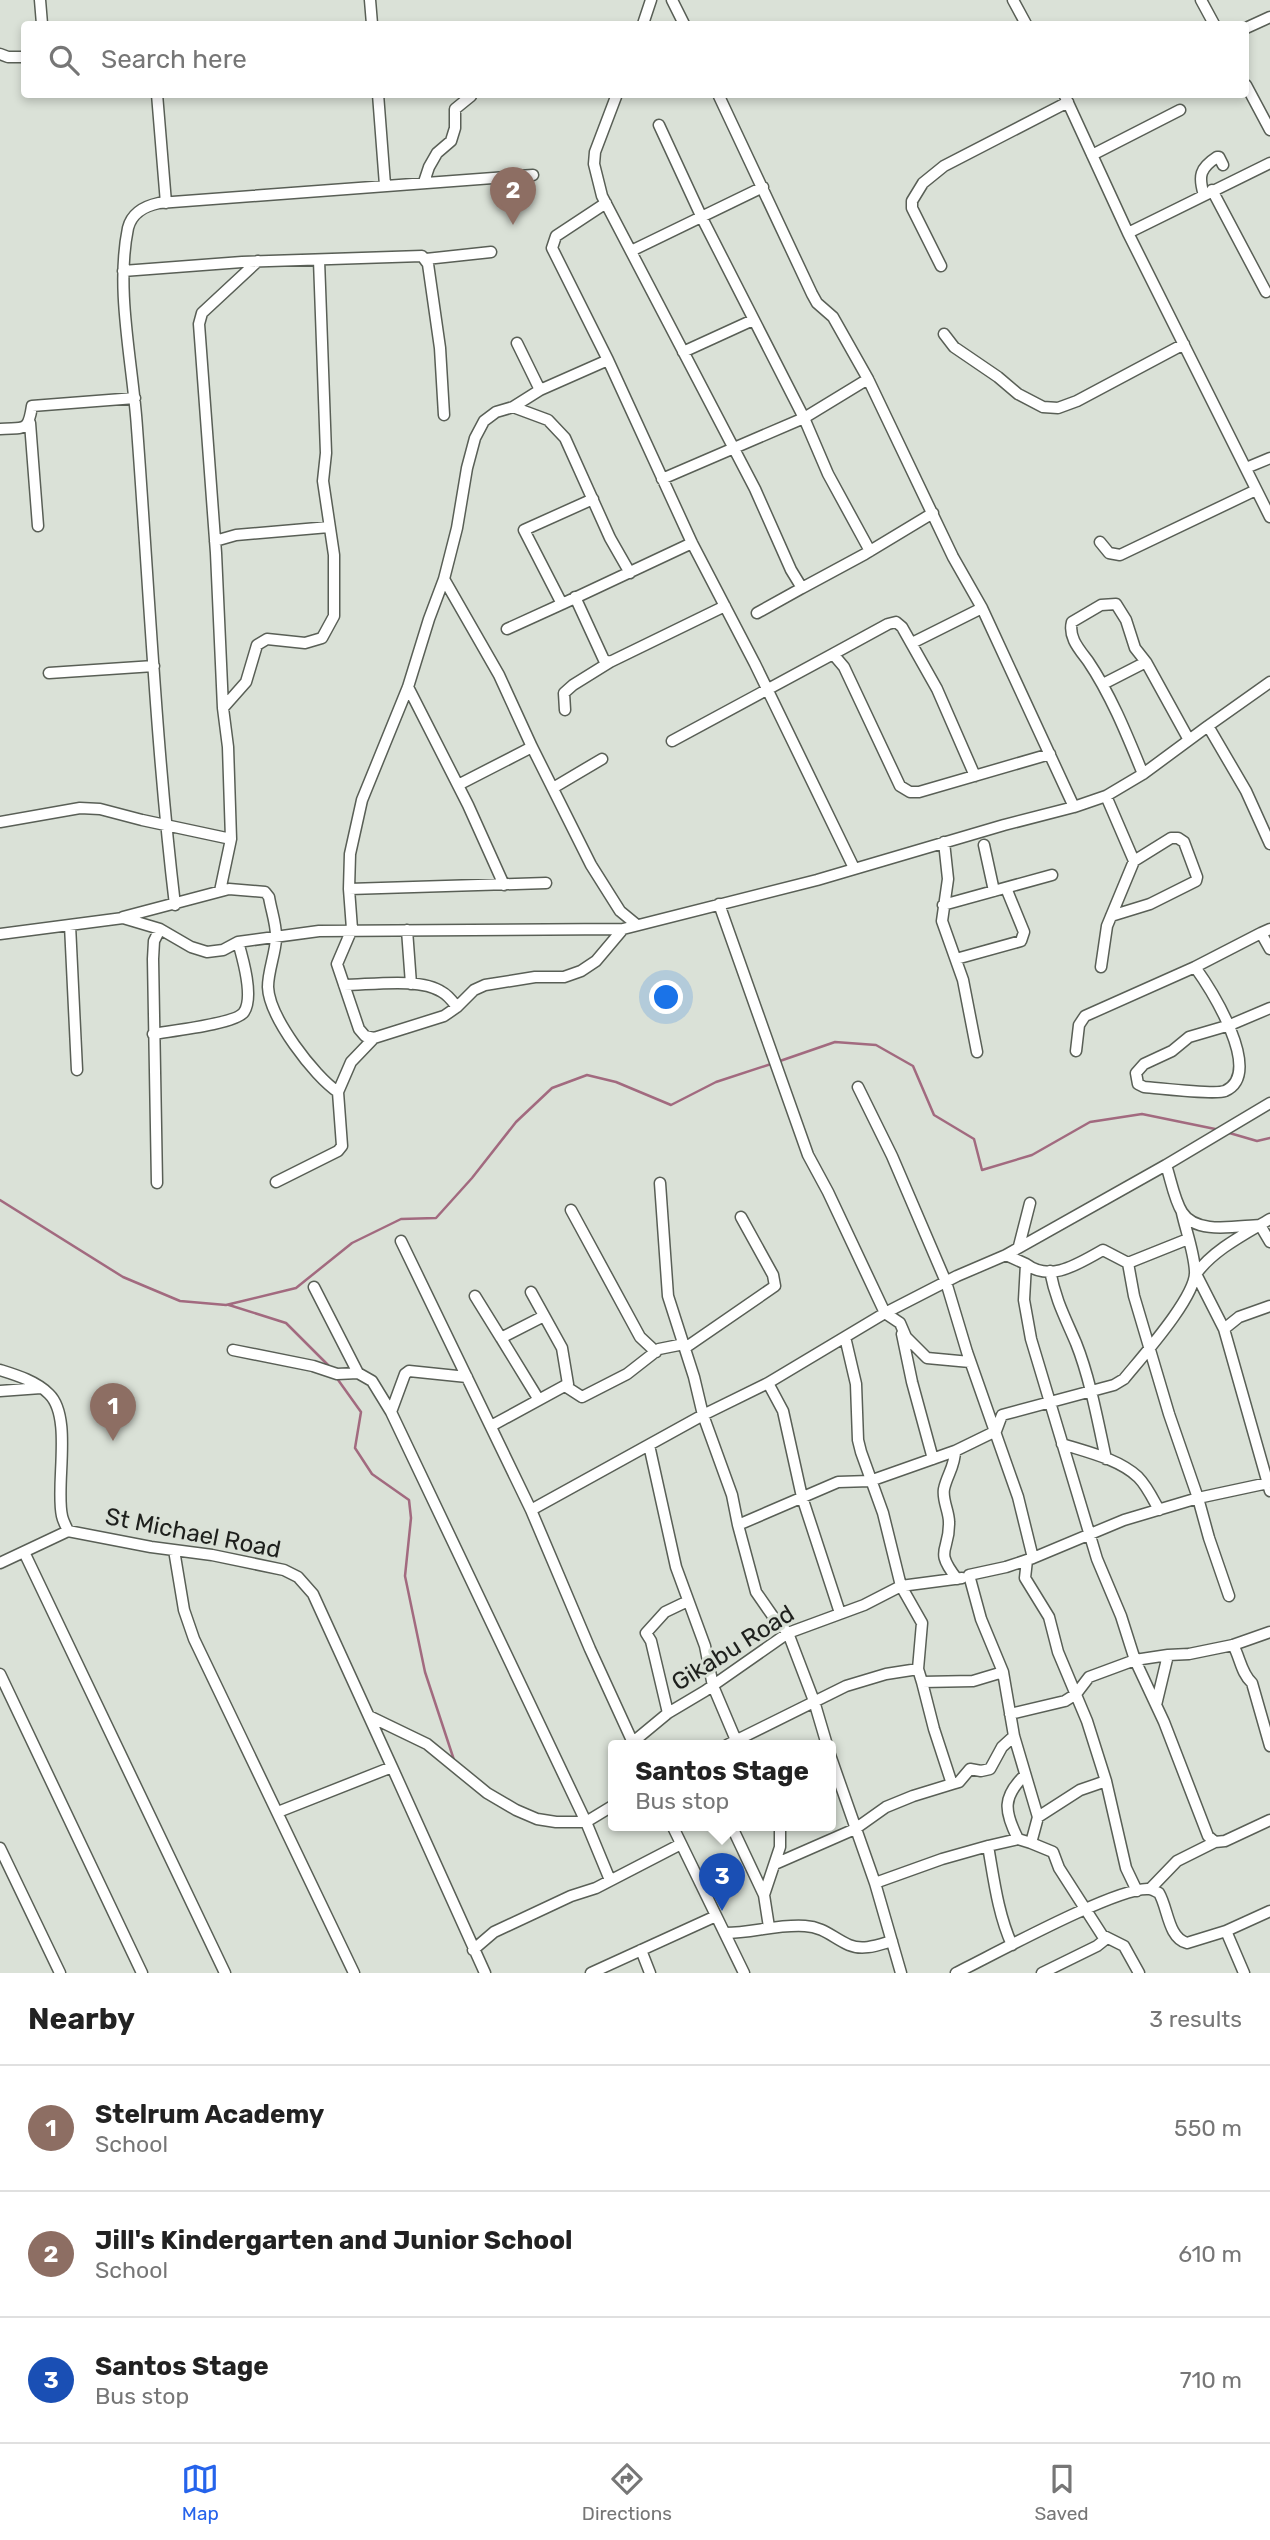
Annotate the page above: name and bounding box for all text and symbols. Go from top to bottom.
search box [21,21,1249,98]
icon: search [45,41,83,79]
text: Search here [101,44,247,75]
pin: 2 [490,167,536,225]
your location [649,980,683,1014]
pin: 1 [90,1383,136,1441]
street label: St Michael Road [103,1502,283,1564]
street label: Gikabu Road [667,1599,799,1697]
popup [608,1740,836,1831]
text: Santos Stage [635,1756,809,1787]
text: Bus stop [635,1787,729,1815]
pin: 3 [699,1853,745,1911]
text: Nearby [28,2001,135,2037]
text: 3 results [1149,2005,1242,2033]
text: Stelrum Academy [95,2099,324,2130]
text: 1 [45,2114,57,2142]
text: 550 m [1174,2114,1242,2142]
text: School [95,2130,168,2158]
text: Jill's Kindergarten and Junior School [95,2225,573,2256]
text: 2 [44,2240,58,2268]
text: 610 m [1178,2240,1242,2268]
text: School [95,2256,168,2284]
text: Santos Stage [95,2351,269,2382]
text: 3 [43,2366,59,2394]
text: 710 m [1180,2366,1242,2394]
text: Bus stop [95,2382,189,2410]
tab: Map [181,2460,219,2525]
tab: Directions [582,2460,672,2525]
tab: Saved [1034,2460,1089,2525]

